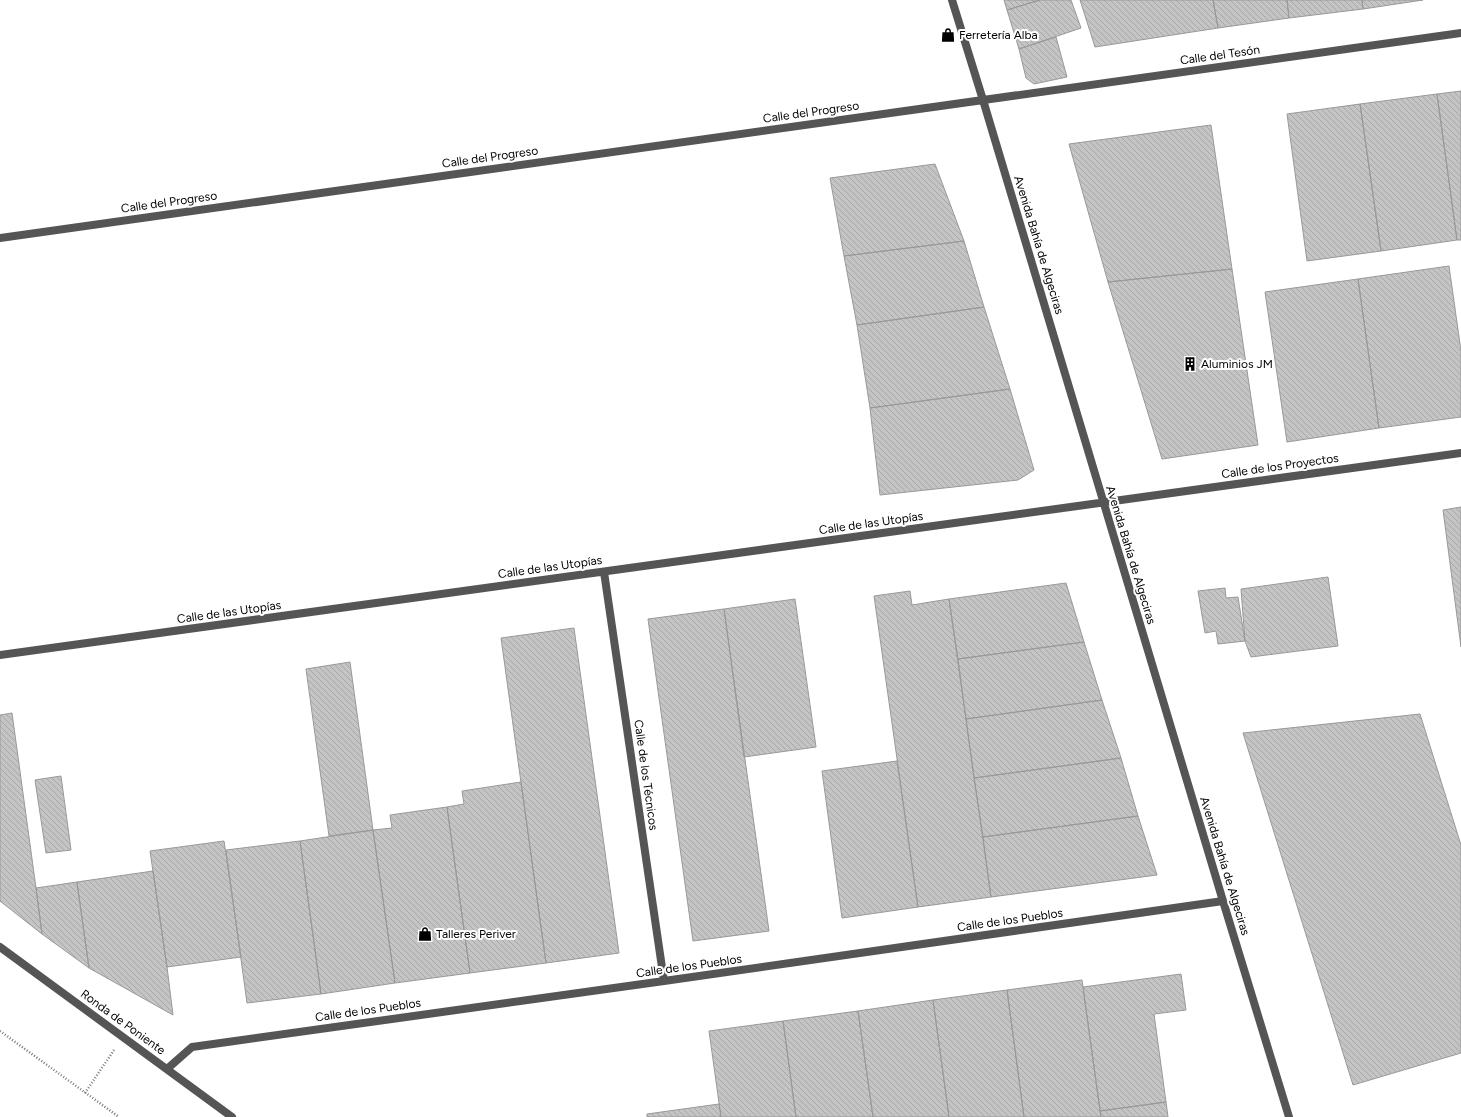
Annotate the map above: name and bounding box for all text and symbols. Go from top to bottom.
shop icon: Ferretería Alba [940,27,956,43]
place label: Ferretería Alba [959,28,1038,42]
street label: Calle del Tesón [1179,42,1261,68]
street label: Calle del Progreso [762,98,860,126]
street label: Calle del Progreso [441,143,539,171]
street label: Avenida Bahía de Algeciras [1011,174,1067,316]
street label: Calle del Progreso [120,188,218,216]
building icon: Aluminios JM [1182,356,1198,372]
place label: Aluminios JM [1201,357,1273,371]
street label: Calle de los Proyectos [1220,451,1340,481]
street label: Avenida Bahía de Algeciras [1103,484,1159,626]
street label: Calle de las Utopías [818,509,924,537]
street label: Calle de las Utopías [497,553,603,581]
street label: Calle de las Utopías [176,598,282,626]
street label: Calle de los Técnicos [631,719,661,832]
street label: Avenida Bahía de Algeciras [1197,795,1253,937]
street label: Calle de los Pueblos [956,906,1064,934]
shop icon: Talleres Periver [417,926,433,942]
place label: Talleres Periver [436,927,516,941]
street label: Calle de los Pueblos [635,952,743,980]
street label: Ronda de Poniente [78,987,168,1058]
street label: Calle de los Pueblos [314,996,422,1024]

